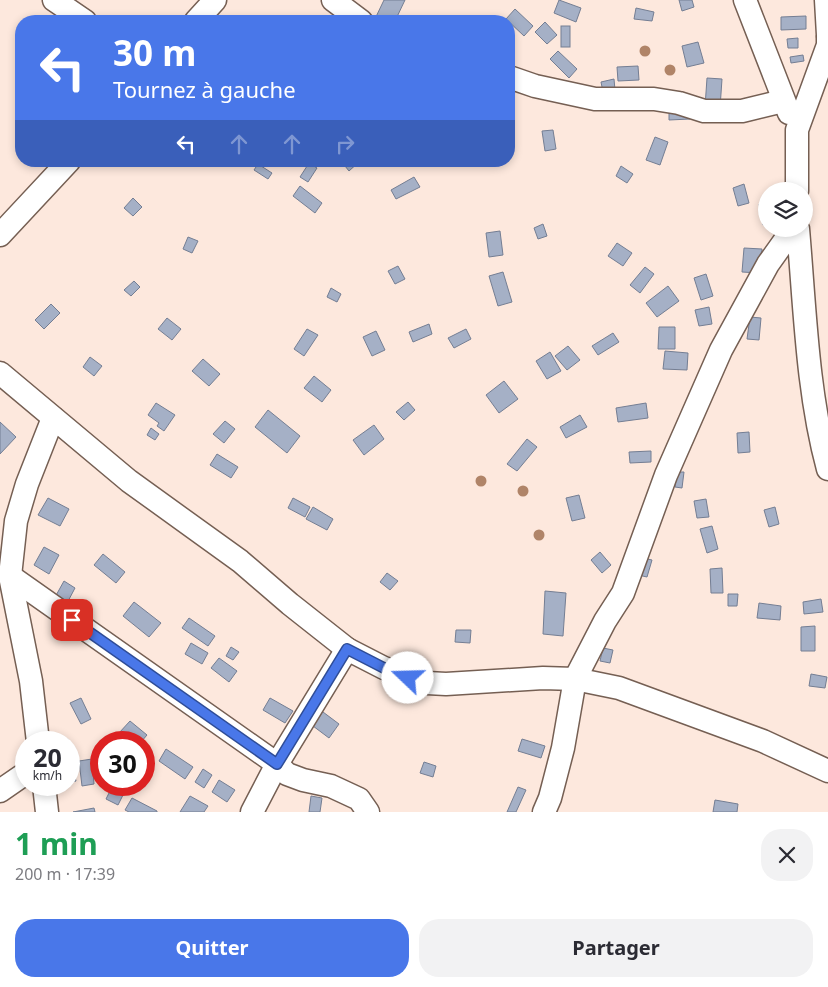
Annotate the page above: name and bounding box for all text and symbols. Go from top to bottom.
text: 30 m [113,29,196,76]
icon: left [30,35,95,100]
text: Tournez à gauche [113,74,296,104]
icon: left [172,130,200,158]
icon: ahead [225,130,253,158]
icon: ahead [278,130,306,158]
icon: right [331,130,359,158]
map controls [758,182,813,237]
button: layers [758,182,813,237]
pin [51,599,93,641]
icon: arrive [58,606,86,634]
position arrow [381,651,433,703]
speed limit sign: 30 [90,731,155,796]
text: 20 [33,740,62,774]
text: km/h [33,767,62,784]
text: 1 min [15,823,98,864]
button: close [761,829,813,881]
text: 200 m · 17:39 [15,863,115,885]
button: Quitter [15,919,409,977]
button: Partager [419,919,813,977]

